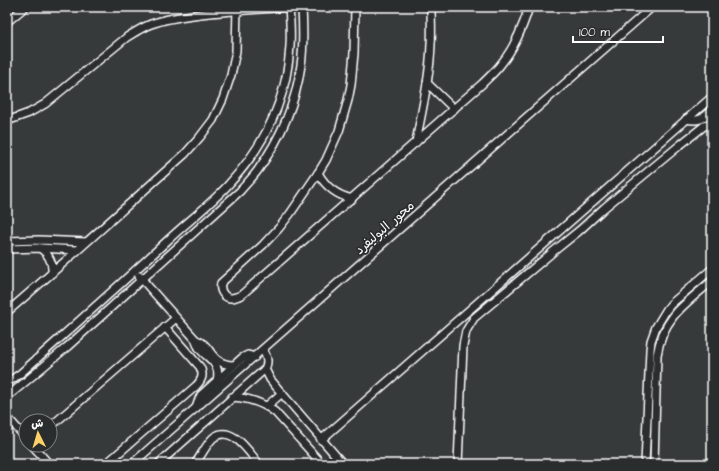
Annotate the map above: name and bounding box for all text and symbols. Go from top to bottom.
scale bar [573,18,663,44]
text: 100 m [579,24,610,41]
street label: محور البوليفرد [351,197,418,259]
north arrow [18,413,58,453]
text: ش [30,416,44,432]

